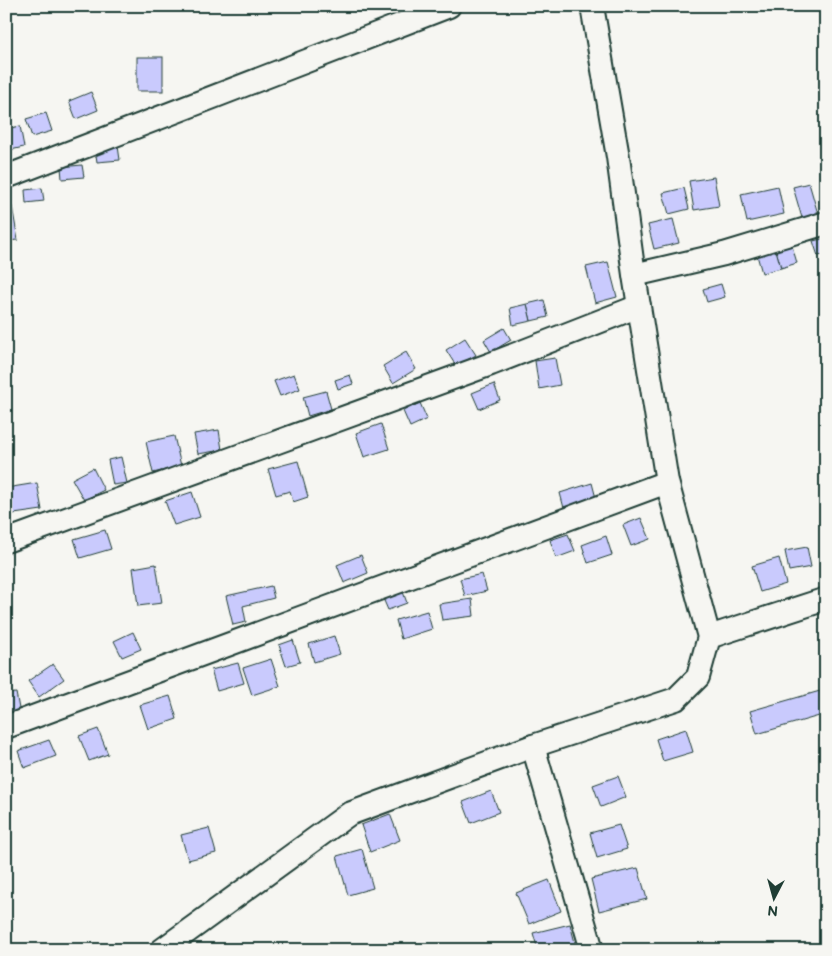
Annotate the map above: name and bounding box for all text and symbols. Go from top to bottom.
north arrow [750,874,800,924]
text: N [767,901,779,919]

